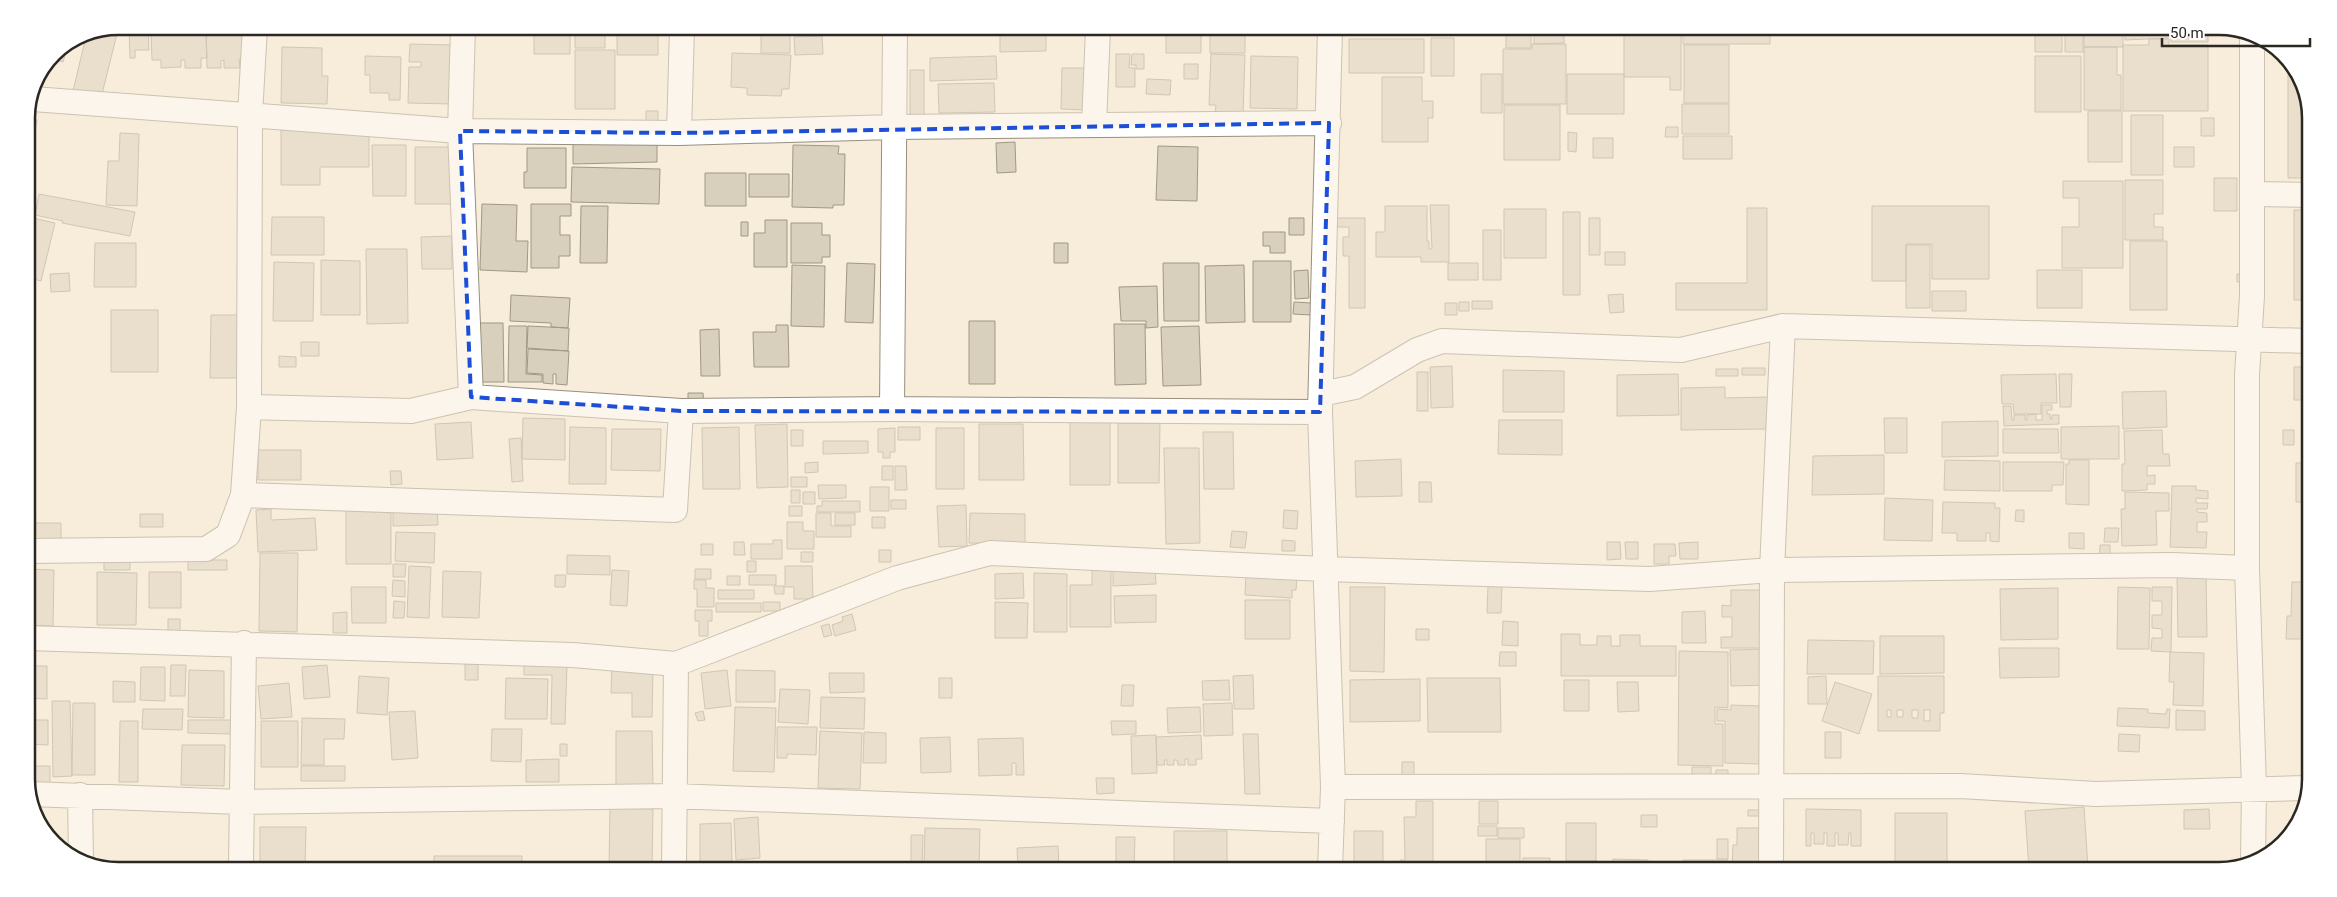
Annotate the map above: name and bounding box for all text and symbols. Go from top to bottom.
scale bar [2162,15,2310,47]
text: 50 m [2170,24,2204,42]

